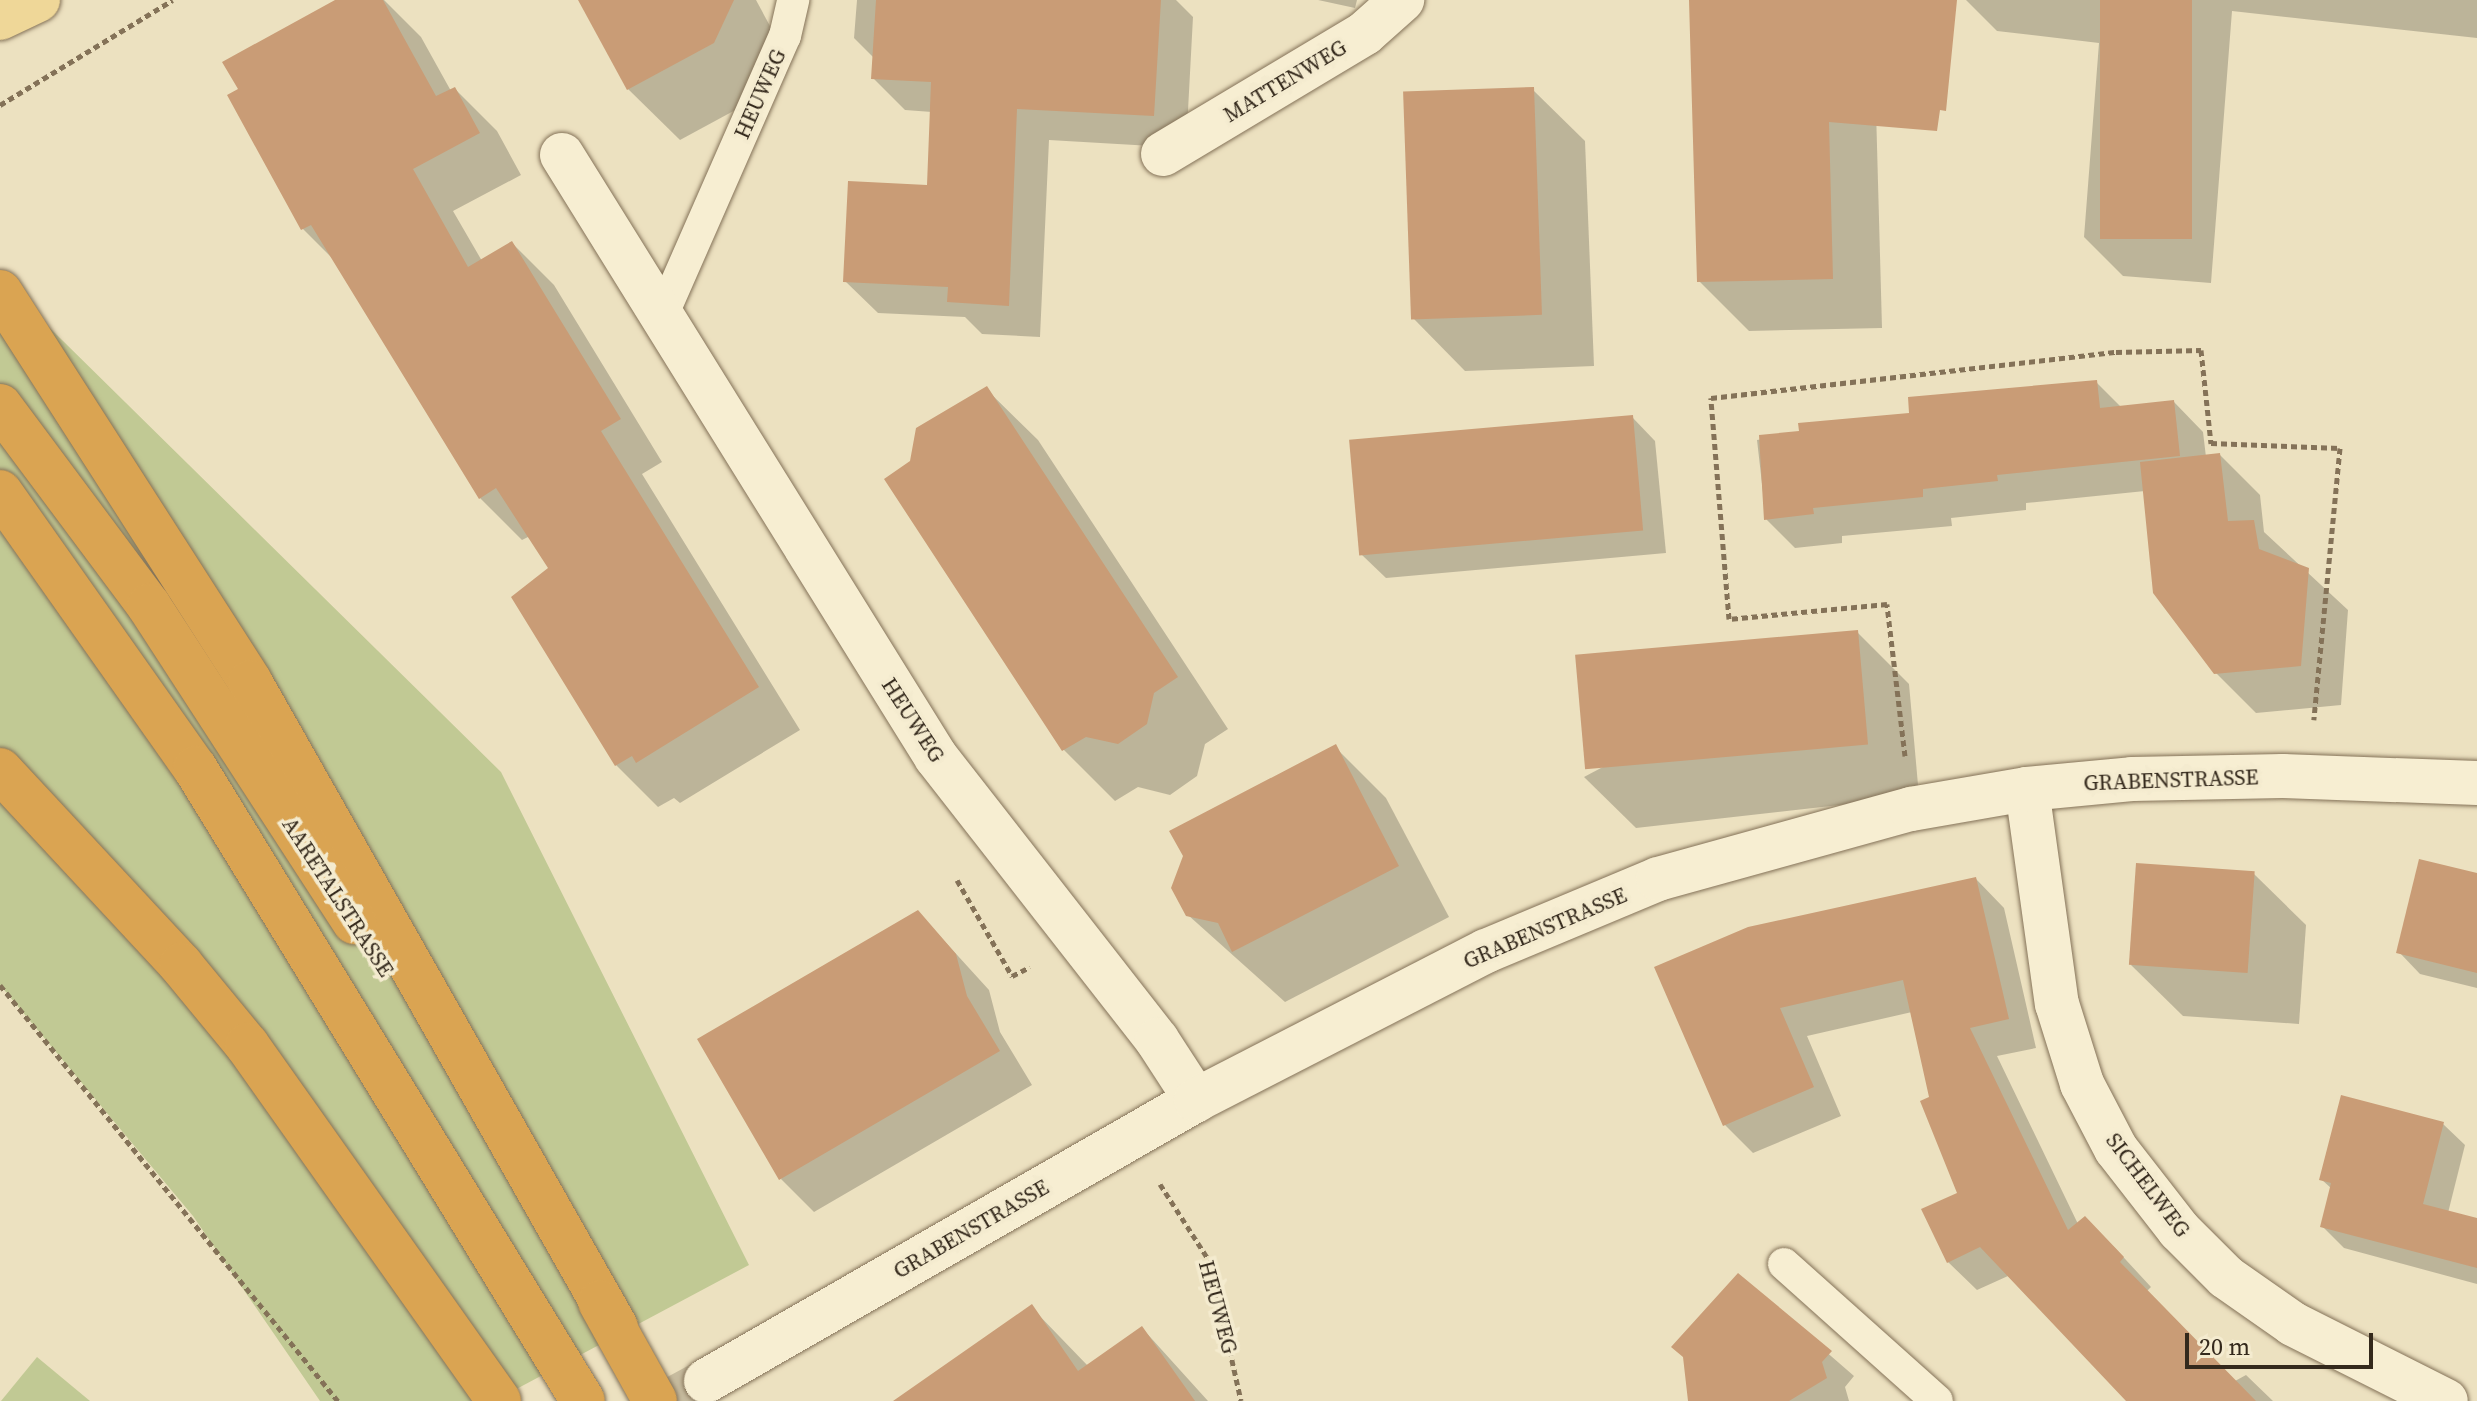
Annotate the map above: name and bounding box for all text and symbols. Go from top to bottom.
street label: MATTENWEG [1219,34,1351,128]
street label: HEUWEG [729,45,791,143]
street label: HEUWEG [876,673,950,767]
street label: GRABENSTRASSE [2083,764,2259,796]
street label: AARETALSTRASSE [277,812,399,982]
street label: GRABENSTRASSE [1459,882,1631,974]
street label: SICHELWEG [2100,1128,2196,1242]
street label: GRABENSTRASSE [889,1174,1053,1284]
street label: HEUWEG [1193,1257,1243,1357]
scale bar [2189,1317,2377,1367]
text: 20 m [2199,1330,2250,1363]

